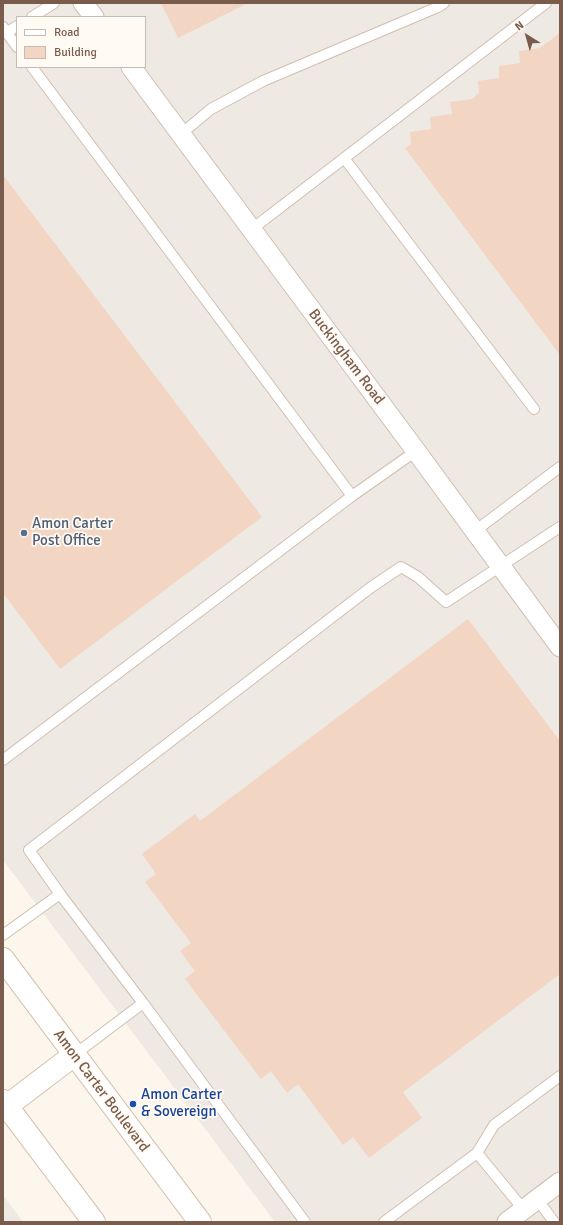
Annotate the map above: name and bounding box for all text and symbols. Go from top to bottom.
legend [16,16,146,68]
north arrow [507,16,547,56]
text: N [513,19,526,34]
text: Road [54,25,80,40]
text: Building [54,45,97,60]
street label: Buckingham Road [304,306,388,408]
place label: Amon Carter Post Office [32,515,113,550]
marker: Amon Carter Post Office [19,528,29,538]
street label: Amon Carter Boulevard [49,1026,153,1156]
place label: Amon Carter & Sovereign [141,1086,222,1121]
marker: Amon Carter & Sovereign [128,1099,138,1109]

